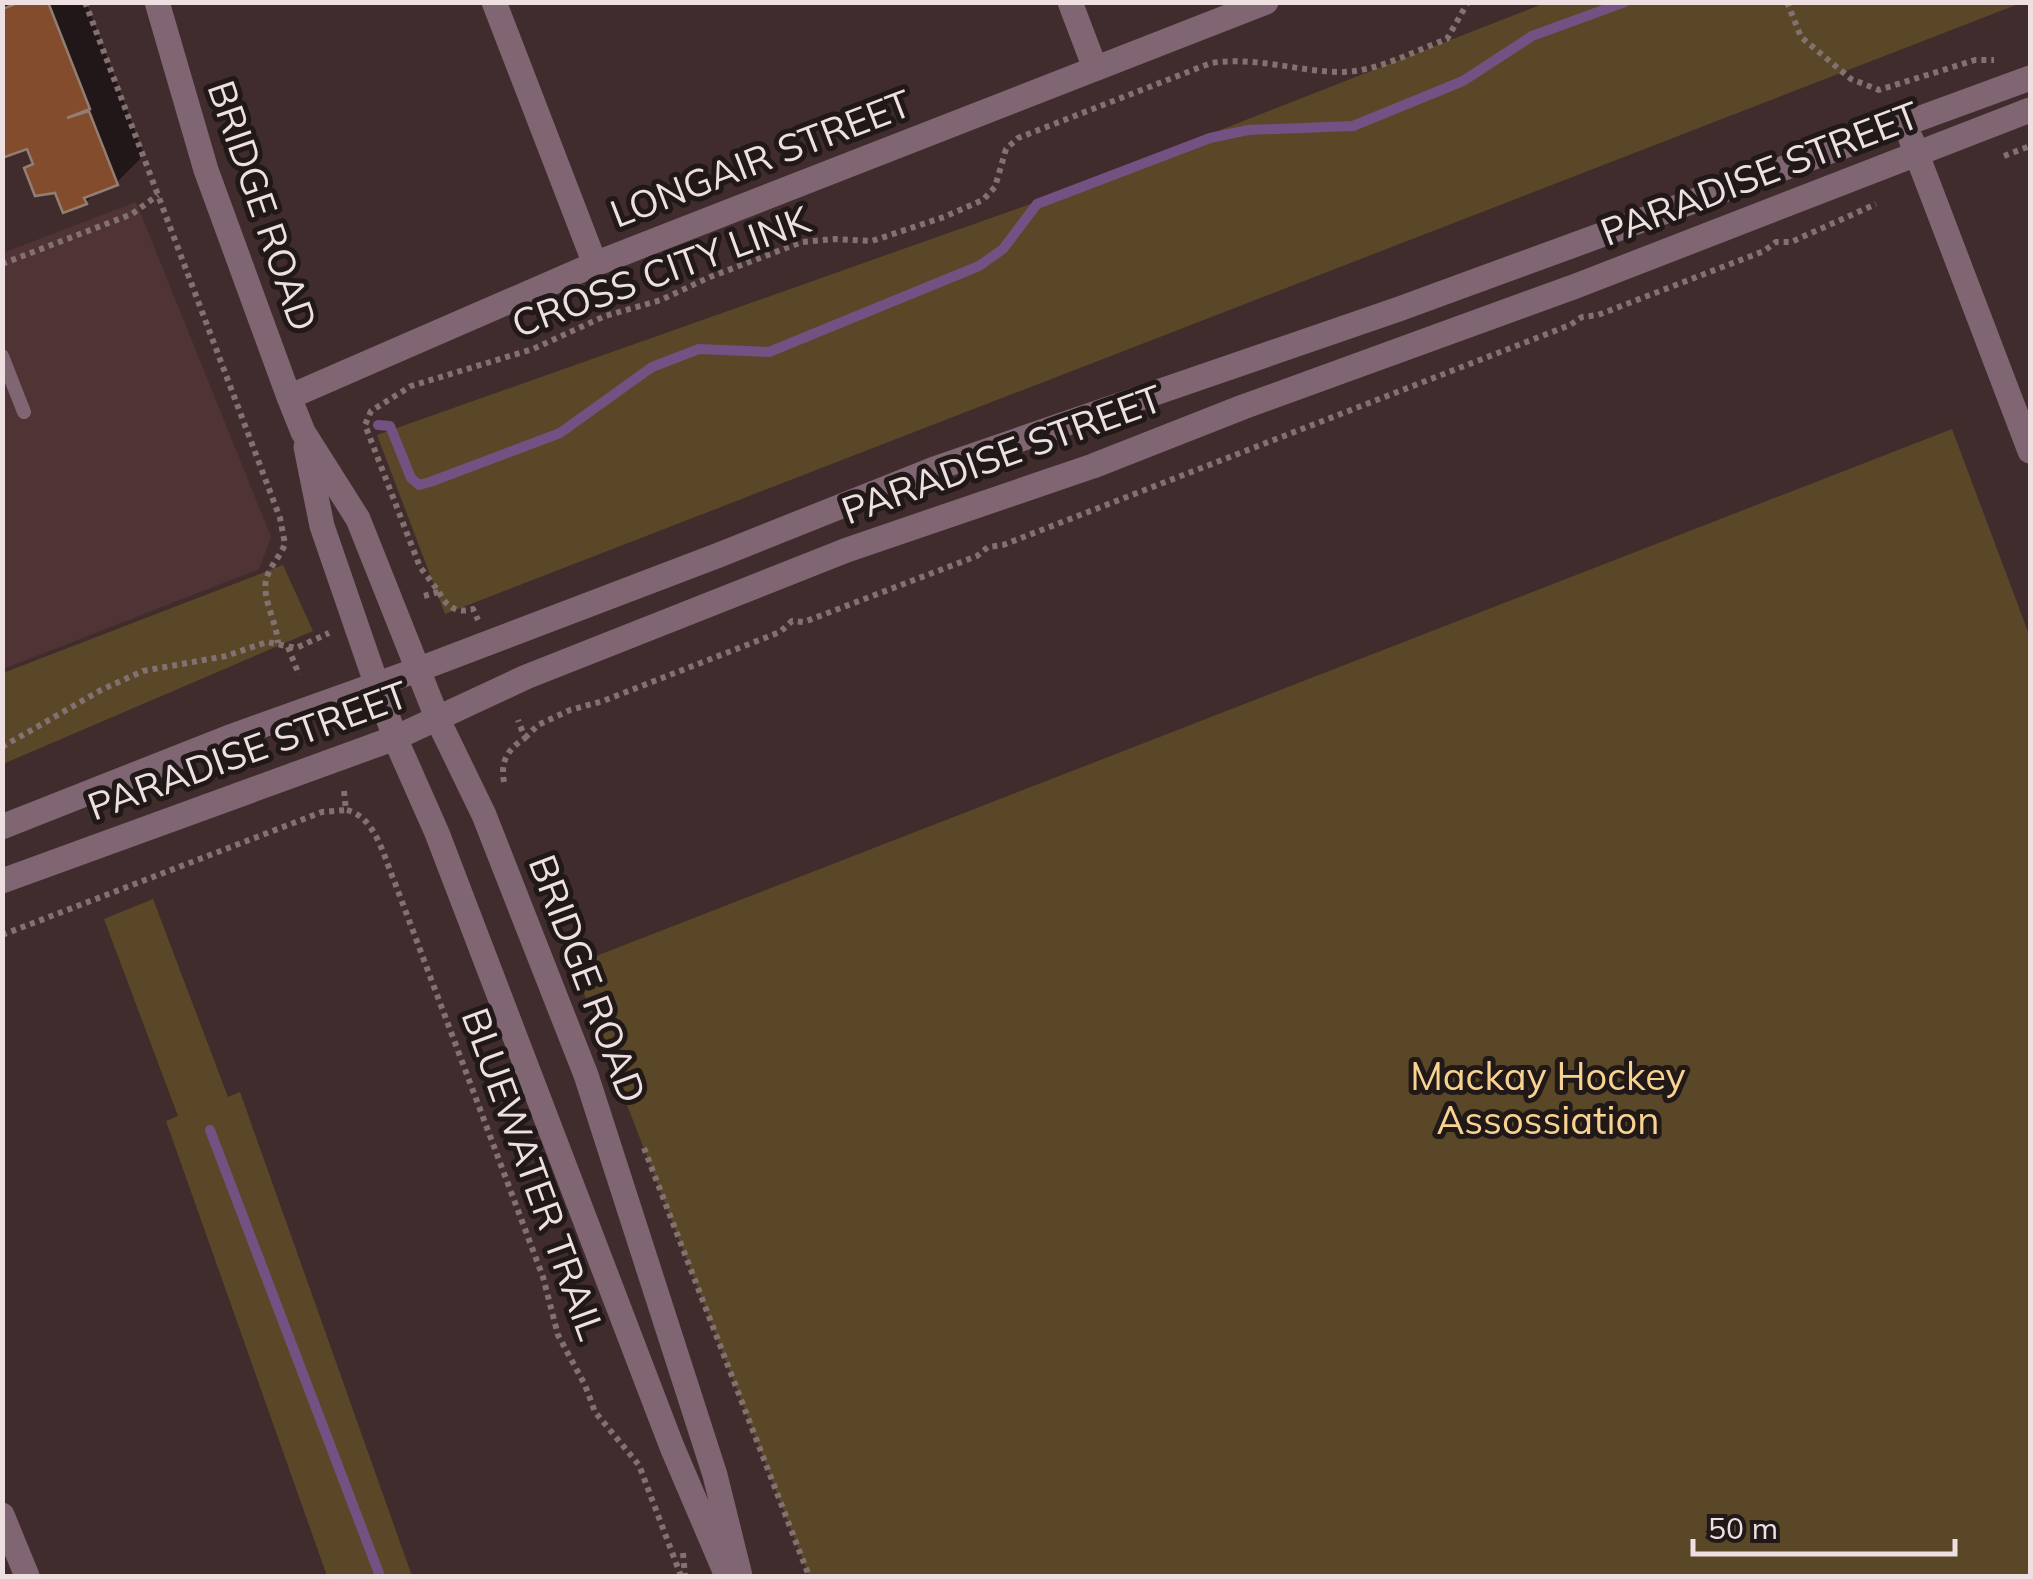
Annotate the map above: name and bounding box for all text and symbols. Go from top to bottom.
street label: BRIDGE ROAD [198,74,328,337]
street label: LONGAIR STREET [603,79,918,238]
street label: PARADISE STREET [1594,90,1926,256]
street label: CROSS CITY LINK [505,195,817,347]
street label: PARADISE STREET [835,374,1168,534]
street label: PARADISE STREET [81,670,414,830]
street label: BRIDGE ROAD [519,848,657,1109]
street label: BLUEWATER TRAIL [452,1001,616,1346]
park label: Mackay Hockey Assossiation [1410,1052,1686,1144]
scale bar [1693,1494,1956,1556]
text: 50 m [1708,1509,1778,1547]

